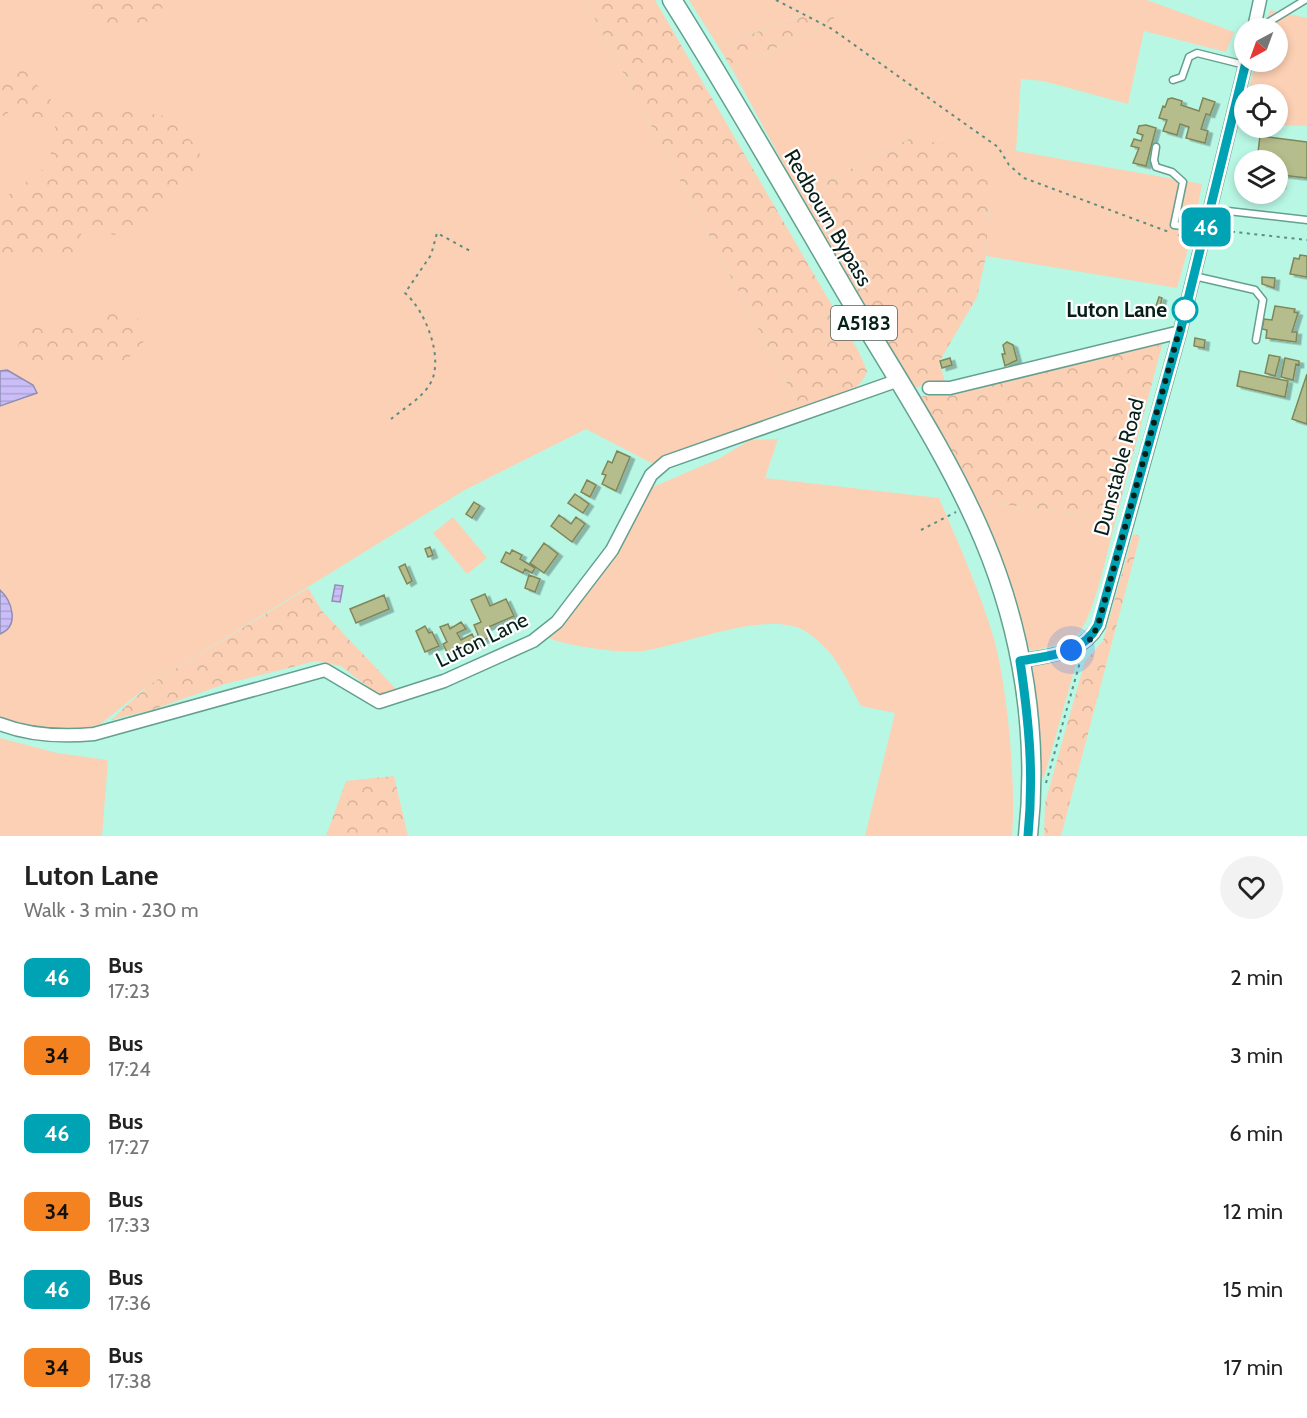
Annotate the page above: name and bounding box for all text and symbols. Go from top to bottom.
north arrow [1234,18,1288,72]
map controls [1234,18,1288,204]
button: locate [1234,84,1288,138]
street label: Redbourn Bypass [779,145,878,291]
button: layers [1234,150,1288,204]
line badge: 46 [1179,208,1233,246]
text: 46 [1194,215,1218,240]
place label: Luton Lane [1066,297,1167,322]
marker: Luton Lane [1172,297,1198,323]
road number: A5183 [831,306,897,340]
street label: Dunstable Road [1088,395,1149,538]
street label: Luton Lane [432,606,532,673]
your location [1056,635,1086,665]
button: heart [1220,856,1283,919]
text: Luton Lane [24,858,158,892]
text: Walk · 3 min · 230 m [24,898,199,922]
text: Bus [108,952,143,979]
text: 2 min [1230,964,1283,991]
text: 46 [45,965,69,990]
text: 17:23 [108,979,150,1003]
text: Bus [108,1030,143,1057]
text: 3 min [1230,1042,1283,1069]
text: 34 [45,1043,69,1068]
text: 17:24 [108,1057,151,1081]
text: Bus [108,1108,143,1135]
text: 6 min [1229,1120,1283,1147]
text: 46 [45,1121,69,1146]
text: 17:27 [108,1135,149,1159]
text: Bus [108,1186,143,1213]
text: 12 min [1223,1198,1283,1225]
text: 34 [45,1199,69,1224]
text: 17:33 [108,1213,150,1237]
text: Bus [108,1264,143,1291]
text: 15 min [1223,1276,1283,1303]
text: 46 [45,1277,69,1302]
text: 17:36 [108,1291,151,1315]
text: Bus [108,1342,143,1369]
text: 17 min [1224,1354,1283,1381]
text: 34 [45,1355,69,1380]
text: 17:38 [108,1369,152,1393]

